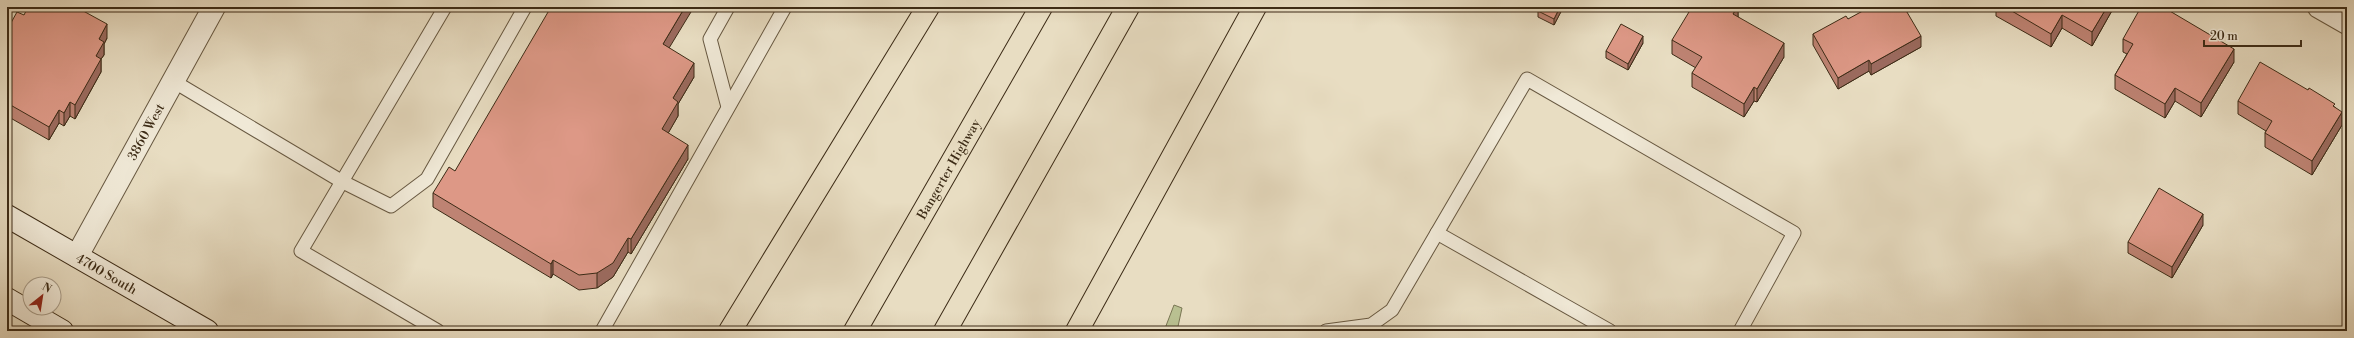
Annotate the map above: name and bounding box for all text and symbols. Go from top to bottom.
scale bar [2204,22,2301,48]
text: 20 m [2210,29,2238,44]
street label: 3860 West [124,101,169,163]
street label: Bangerter Highway [913,116,984,223]
street label: 4700 South [73,250,140,298]
north arrow [22,276,62,316]
text: N [39,280,54,297]

